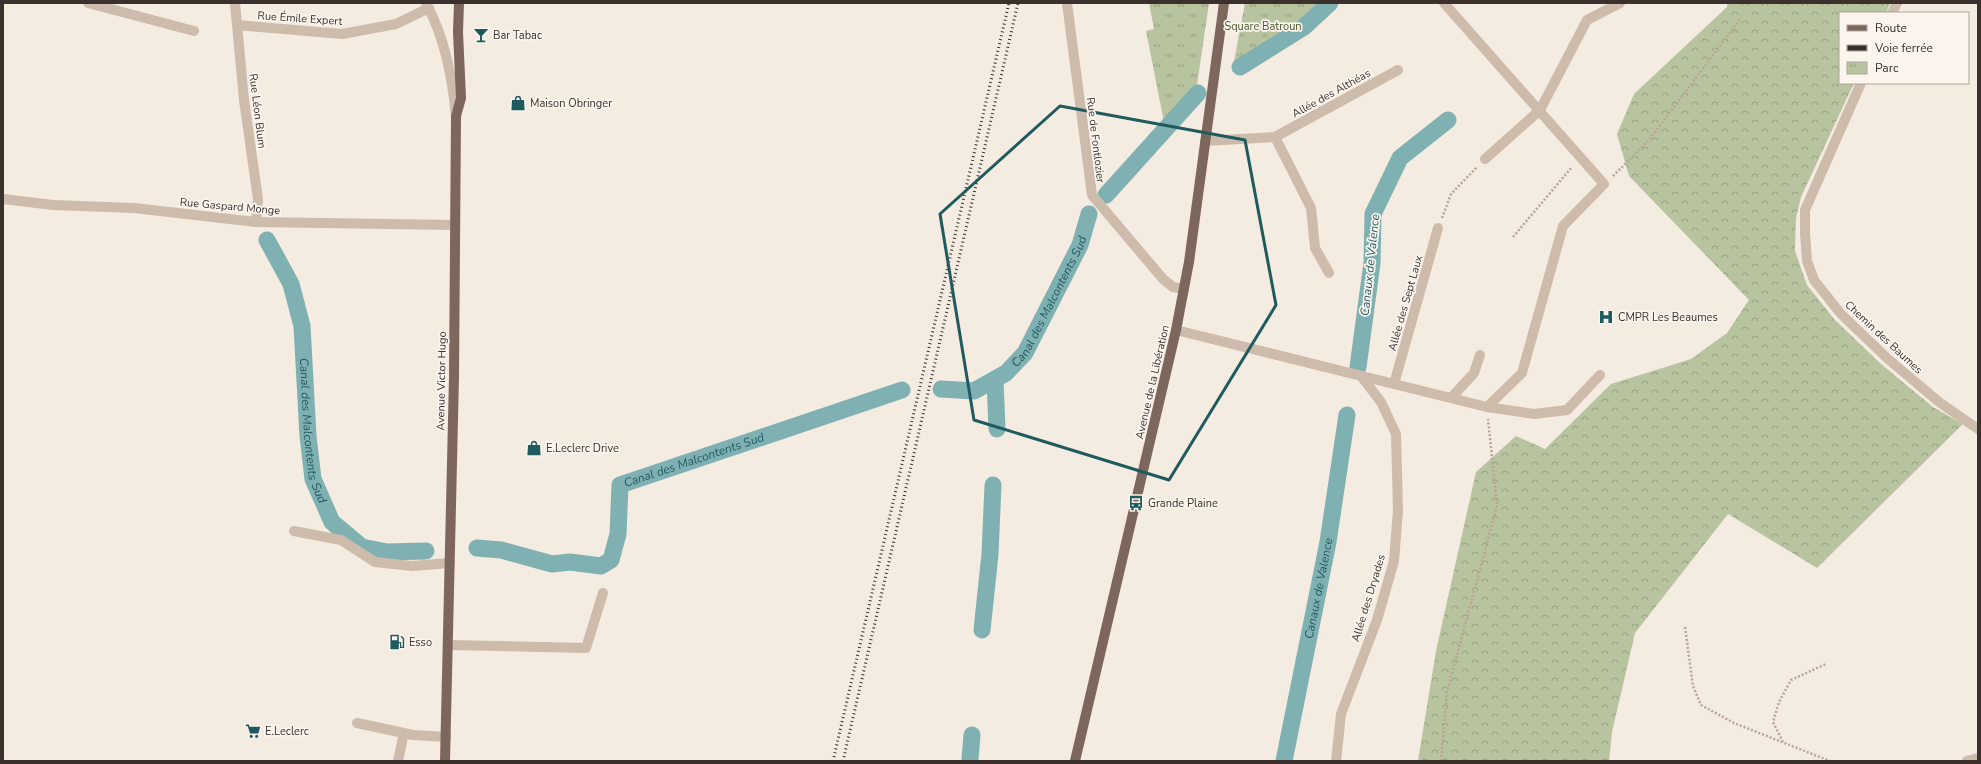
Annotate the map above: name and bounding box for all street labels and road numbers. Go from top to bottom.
street label: Rue Émile Expert [257,7,343,29]
street label: Allée des Althéas [1289,66,1373,121]
street label: Rue Léon Blum [245,73,270,149]
street label: Rue de Fontlozier [1083,96,1108,184]
street label: Rue Gaspard Monge [179,195,281,218]
street label: Allée des Sept Laux [1385,253,1426,353]
street label: Chemin des Baumes [1842,297,1926,377]
street label: Avenue de la Libération [1132,324,1173,441]
street label: Avenue Victor Hugo [433,331,450,431]
street label: Allée des Dryades [1348,553,1389,644]

